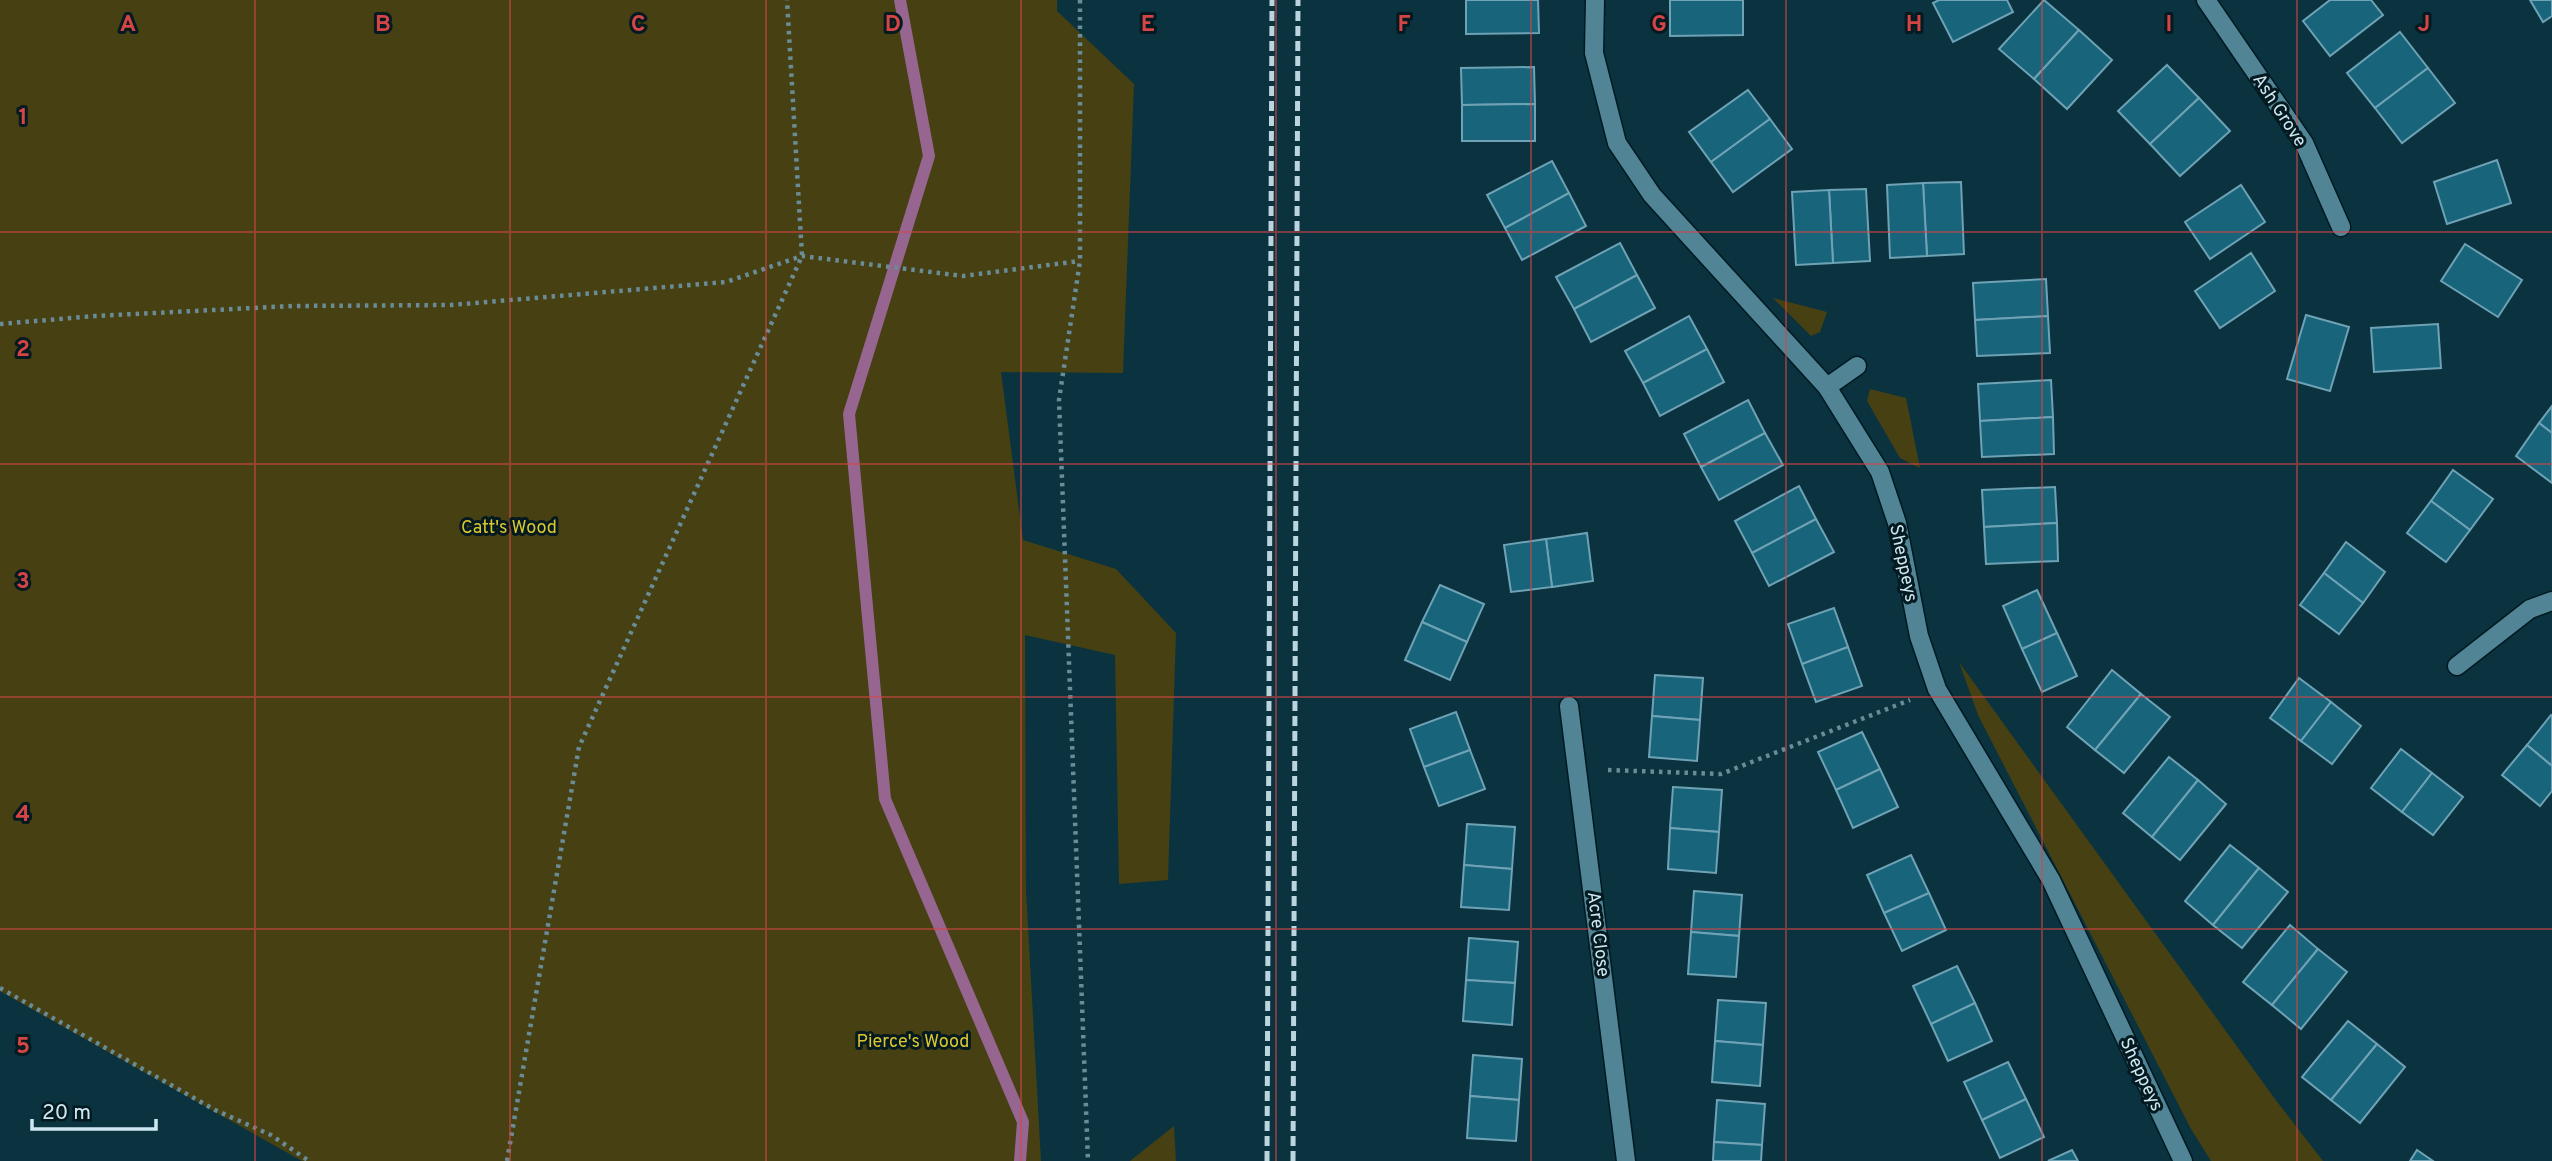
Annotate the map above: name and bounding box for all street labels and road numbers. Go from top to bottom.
street label: Ash Grove [2247,70,2311,152]
street label: Sheppeys [1883,523,1922,604]
street label: Acre Close [1581,890,1614,978]
street label: Sheppeys [2114,1034,2168,1115]

